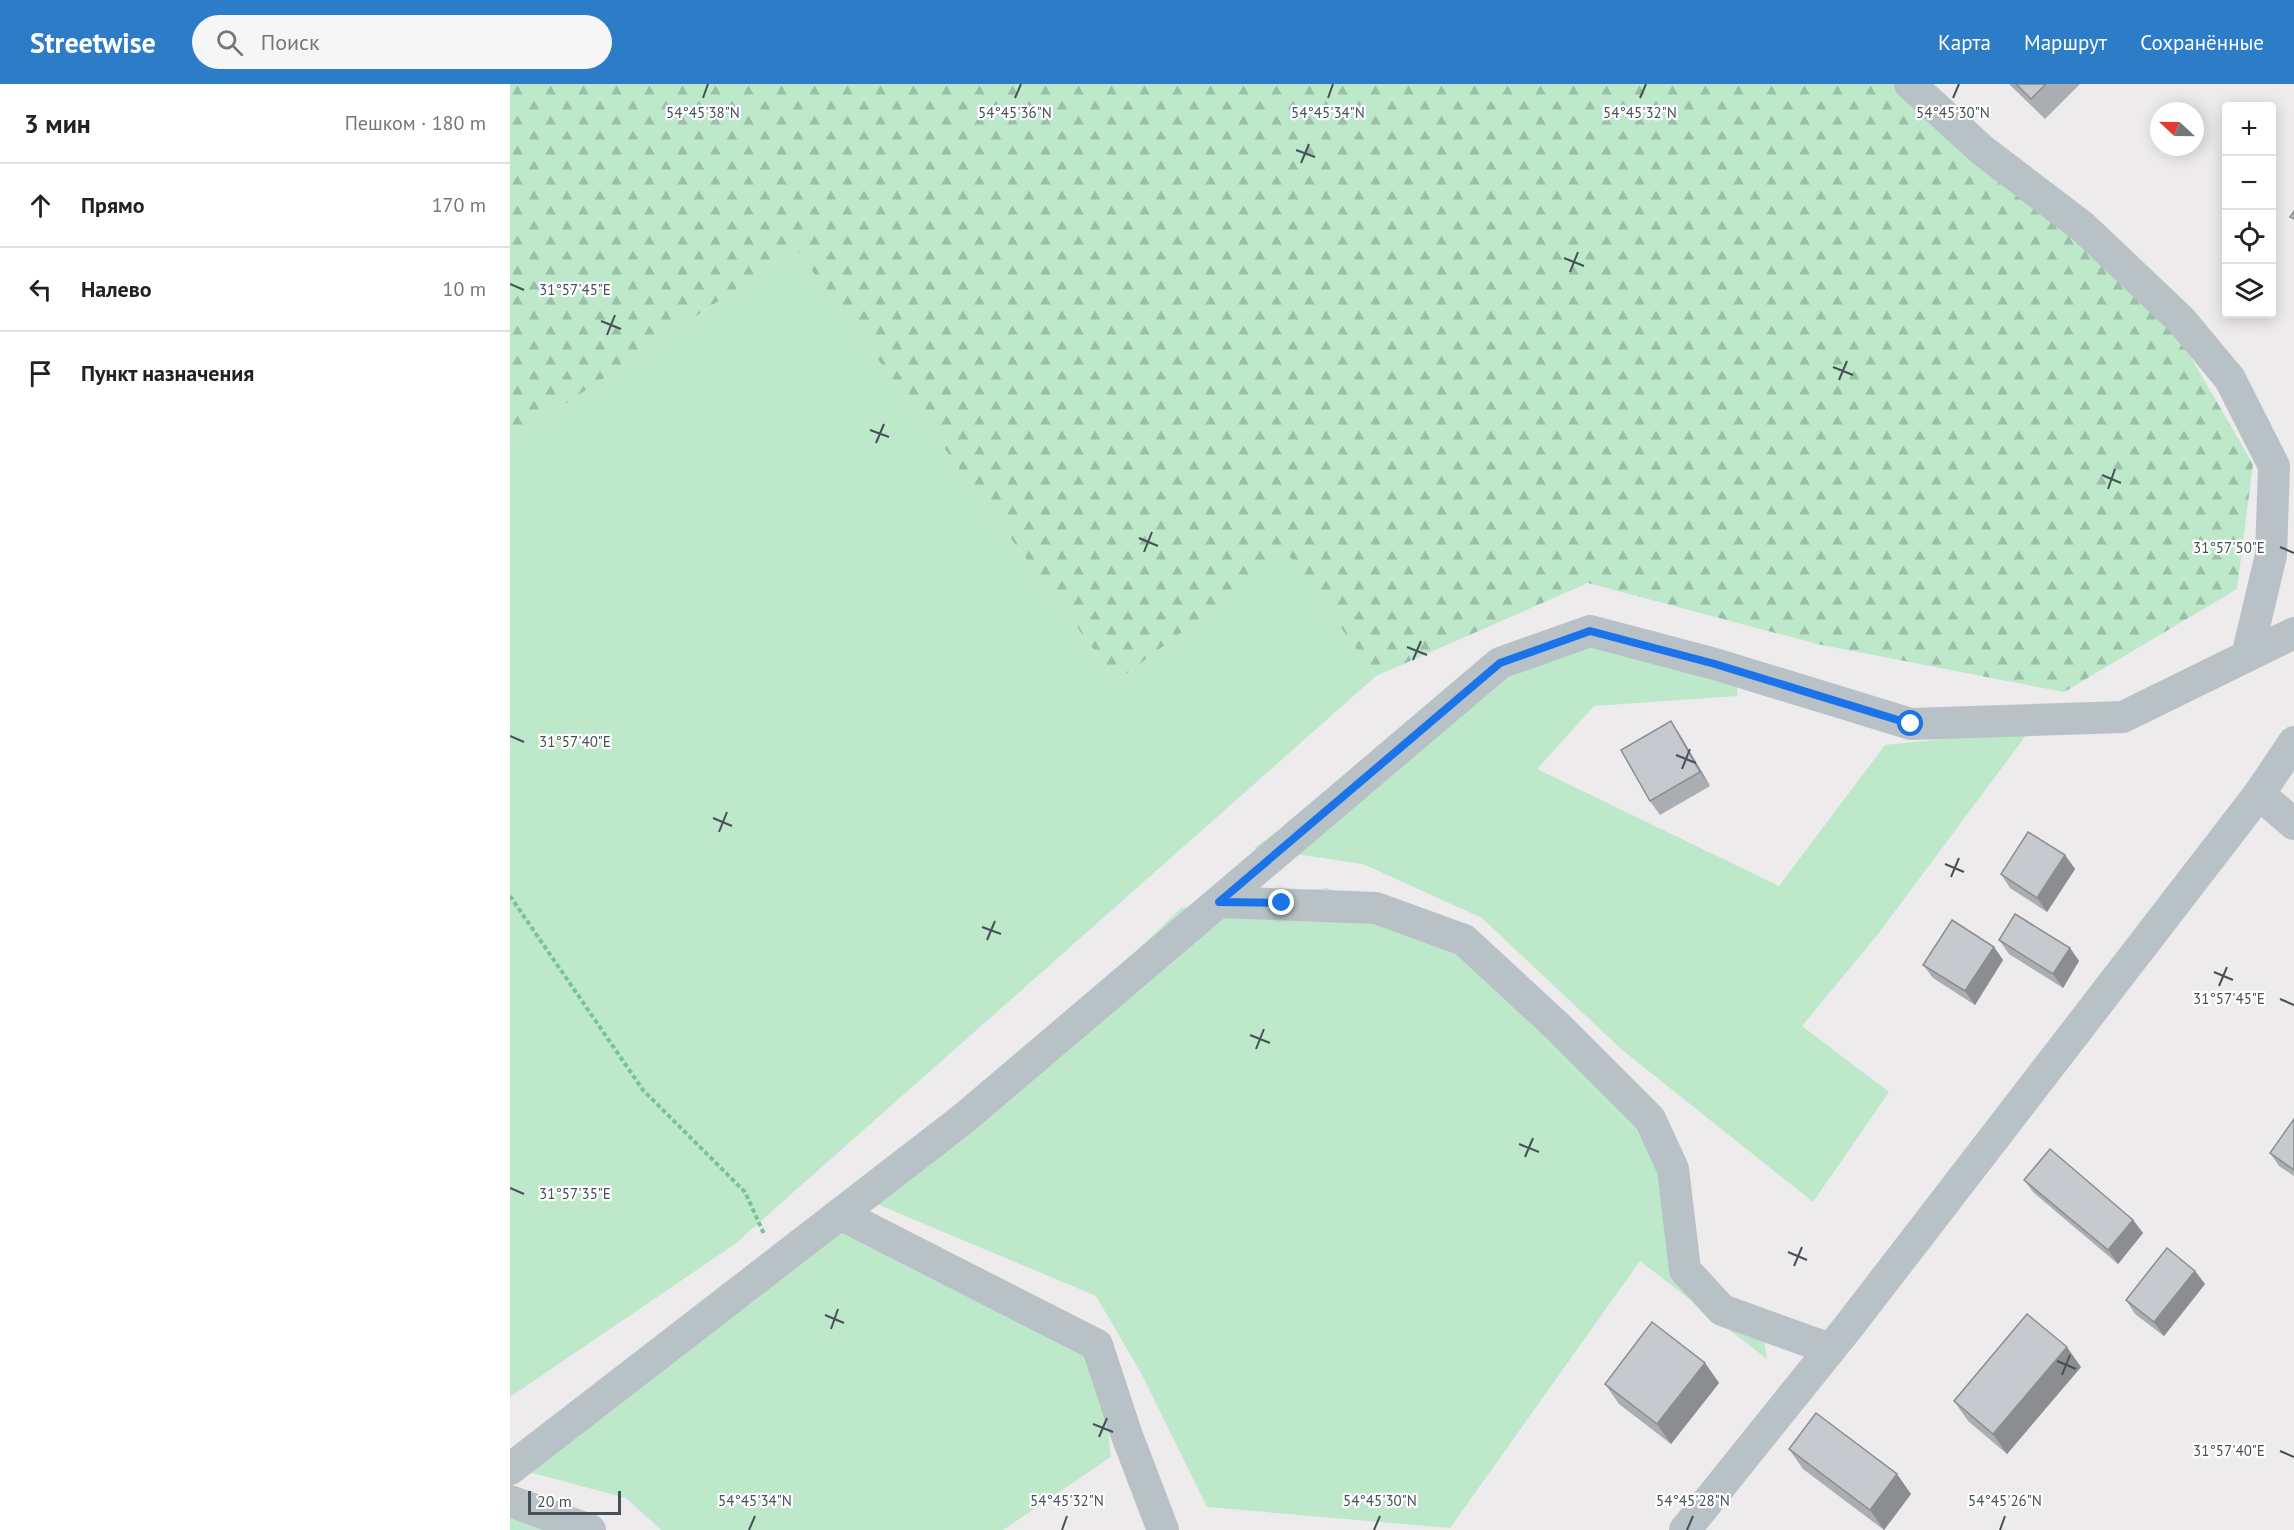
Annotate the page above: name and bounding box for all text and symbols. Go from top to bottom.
search box [192,15,612,69]
text: Streetwise [30,24,156,61]
icon: search [213,26,246,59]
text: Поиск [261,28,320,56]
text: Карта [1938,29,1991,56]
text: Маршрут [2024,29,2107,56]
text: Сохранённые [2140,29,2264,56]
north arrow [2150,102,2204,156]
map controls [2222,102,2276,318]
button: + [2222,102,2276,156]
text: 54°45'38"N [666,103,740,122]
text: 54°45'36"N [978,103,1052,122]
text: 54°45'34"N [1291,103,1365,122]
text: 54°45'32"N [1603,103,1677,122]
text: 54°45'30"N [1916,103,1990,122]
text: 3 мин [24,107,91,140]
text: Пешком · 180 m [345,110,486,136]
button: − [2222,156,2276,210]
icon: ahead [24,189,57,222]
text: Прямо [81,191,144,219]
text: 170 m [432,192,486,218]
button: locate [2222,210,2276,264]
button: layers [2222,264,2276,318]
icon: left [24,273,57,306]
text: Налево [81,275,152,303]
text: 10 m [443,276,486,302]
text: 31°57'45"E [539,280,611,299]
icon: arrive [24,357,57,390]
text: Пункт назначения [81,359,254,387]
text: 31°57'50"E [2193,538,2265,557]
route start [1897,710,1923,736]
text: 31°57'40"E [539,732,611,751]
route end [1268,889,1294,915]
text: 31°57'45"E [2193,989,2265,1008]
text: 31°57'35"E [539,1184,611,1203]
text: 31°57'40"E [2193,1441,2265,1460]
scale bar [528,1488,621,1516]
text: 20 m [537,1491,572,1511]
text: 54°45'34"N [718,1491,792,1510]
text: 54°45'32"N [1030,1491,1104,1510]
text: 54°45'30"N [1343,1491,1417,1510]
text: 54°45'28"N [1656,1491,1730,1510]
text: 54°45'26"N [1968,1491,2042,1510]

